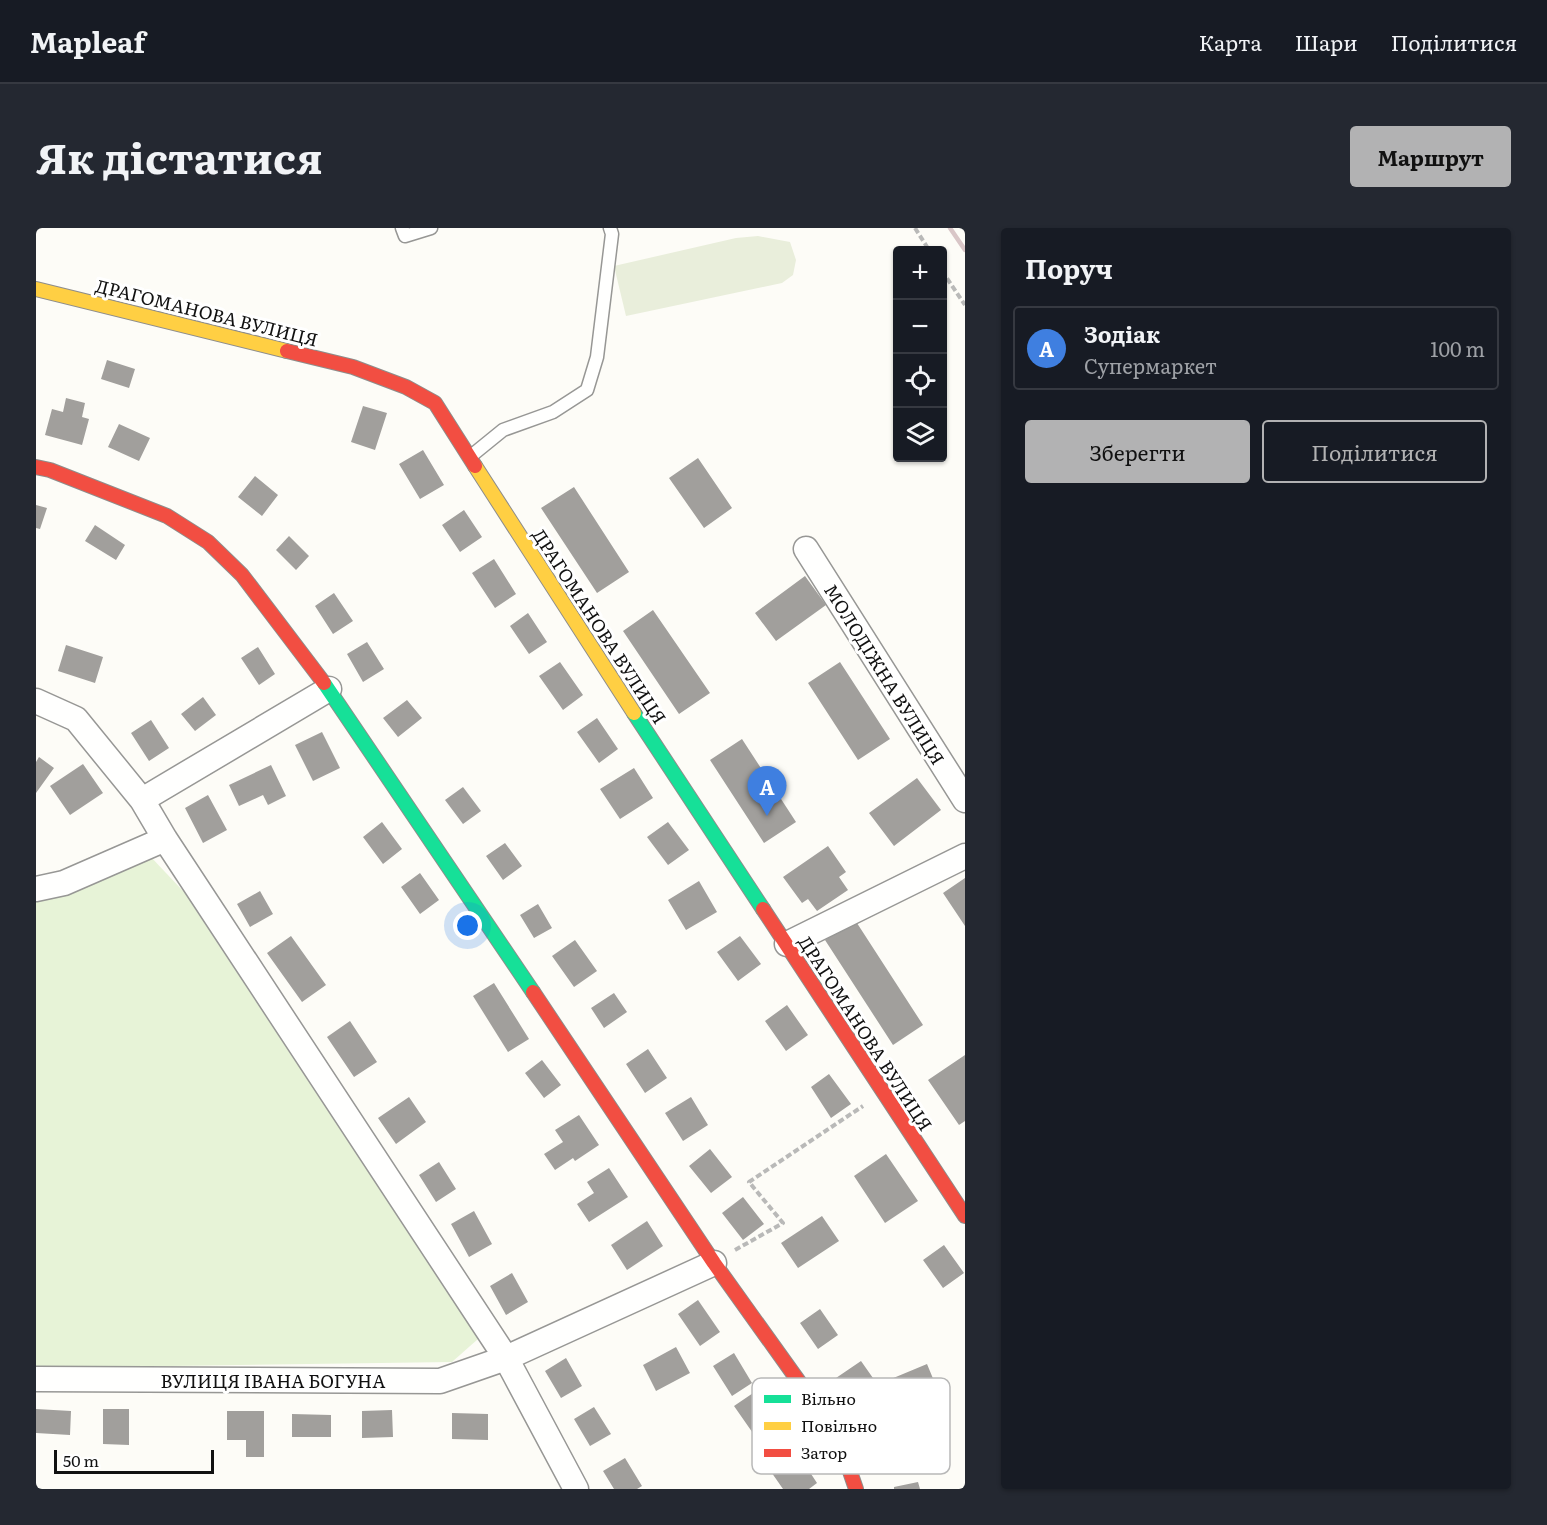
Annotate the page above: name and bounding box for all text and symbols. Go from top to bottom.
text: Mapleaf [30,20,145,62]
text: Карта [1199,26,1262,57]
text: Шари [1295,26,1358,57]
text: Поділитися [1391,26,1517,57]
text: Як дістатися [36,125,323,187]
button: Маршрут [1350,126,1511,187]
map controls [893,246,947,462]
button: + [893,246,947,300]
text: Поруч [1025,248,1113,287]
street label: ДРАГОМАНОВА ВУЛИЦЯ [93,271,321,353]
button: − [893,300,947,354]
text: Зодiак [1084,317,1160,350]
text: A [1039,333,1054,363]
text: 100 m [1430,333,1485,363]
text: Супермаркет [1084,350,1217,380]
button: locate [893,354,947,408]
button: layers [893,408,947,462]
button: Зберегти [1025,420,1250,483]
button: Поділитися [1262,420,1487,483]
street label: ДРАГОМАНОВА ВУЛИЦЯ [527,523,673,729]
street label: МОЛОДІЖНА ВУЛИЦЯ [818,578,952,770]
pin: A [748,766,786,816]
your location [453,911,482,940]
street label: ДРАГОМАНОВА ВУЛИЦЯ [793,930,939,1136]
street label: ВУЛИЦЯ ІВАНА БОГУНА [161,1367,385,1394]
legend [752,1378,950,1474]
text: Вільно [801,1386,856,1410]
text: Повільно [801,1413,877,1437]
text: Затор [801,1440,847,1464]
scale bar [54,1447,214,1474]
text: 50 m [63,1448,99,1472]

